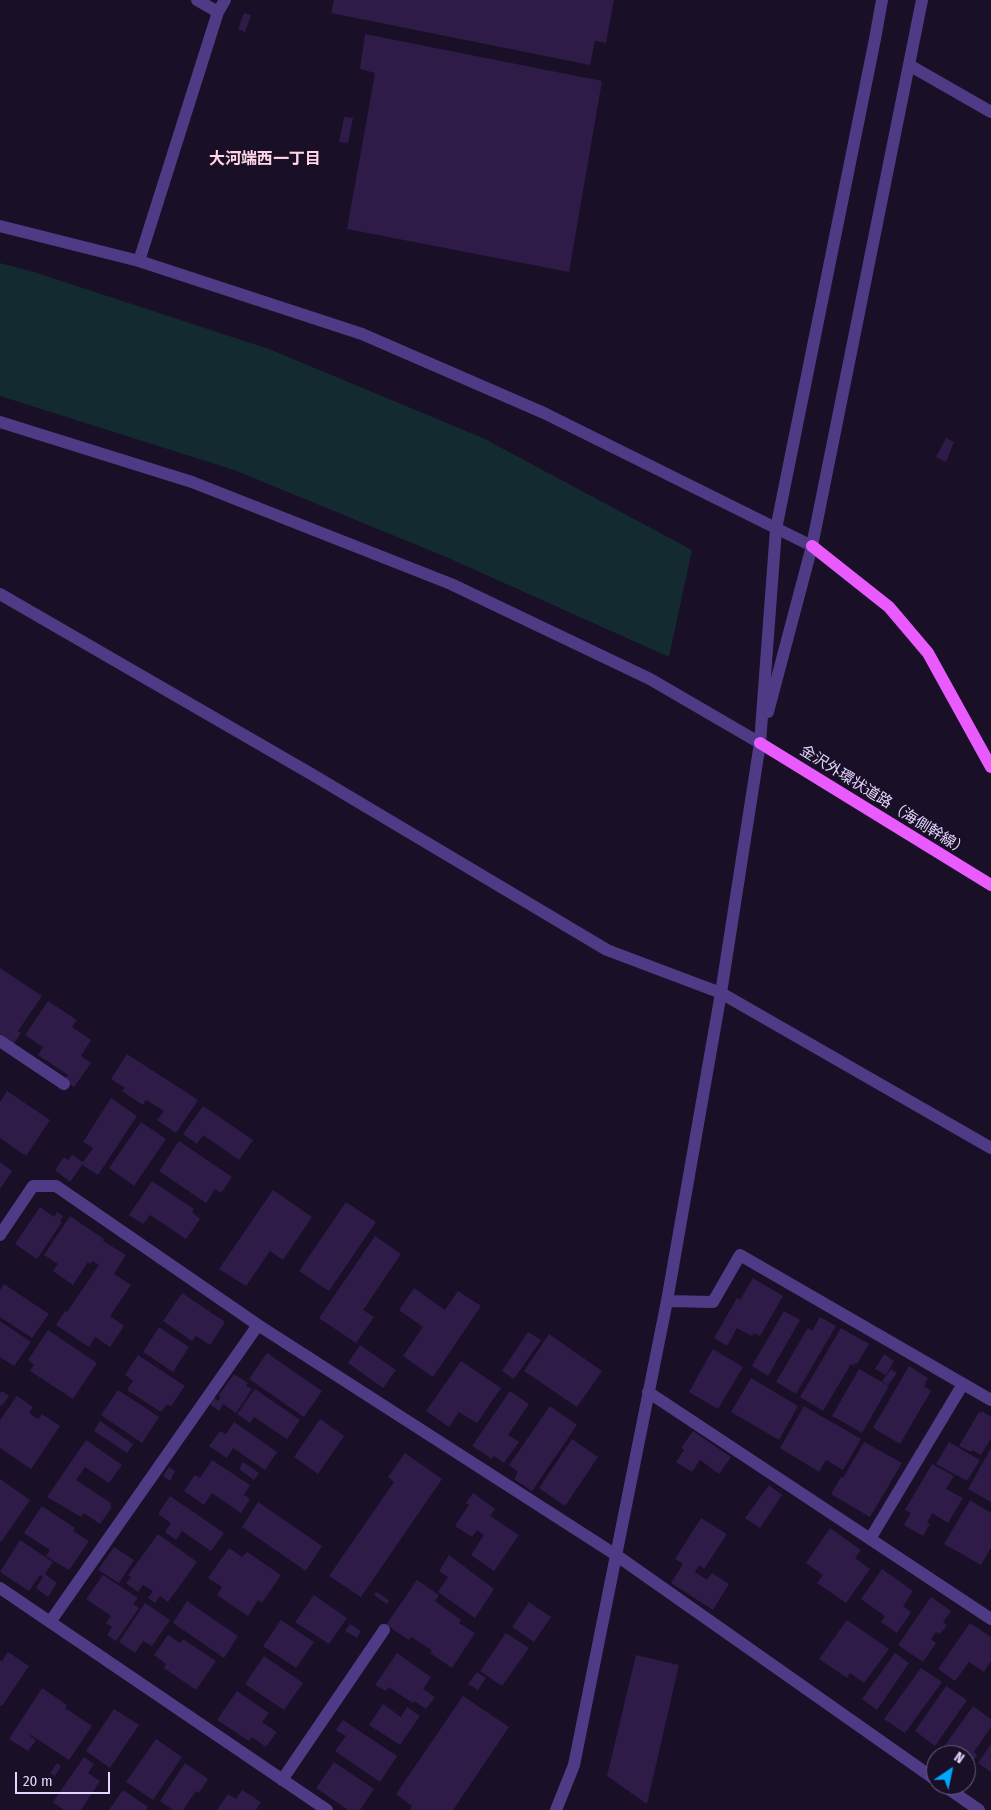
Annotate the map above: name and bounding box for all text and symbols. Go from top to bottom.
district label: 大河端西一丁目 [209,150,321,170]
street label: 金沢外環状道路（海側幹線） [797,742,971,860]
north arrow [926,1745,976,1795]
text: N [951,1749,967,1767]
scale bar [18,1762,112,1794]
text: 20 m [23,1772,53,1790]

